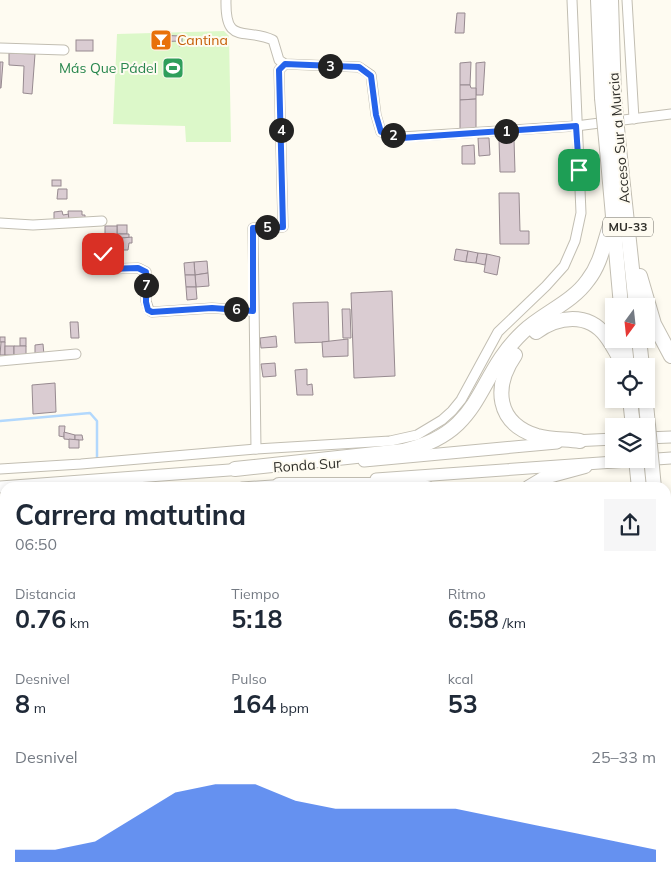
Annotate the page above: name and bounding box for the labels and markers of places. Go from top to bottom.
bar icon: Cantina [149,28,173,52]
place label: Cantina [177,31,228,49]
pin: 3 [318,54,342,78]
sports icon: Más Que Pádel [161,56,185,80]
place label: Más Que Pádel [59,59,157,77]
pin: 4 [268,118,294,142]
pin: 1 [494,118,518,144]
pin: 2 [380,122,406,148]
pin [558,149,600,191]
pin: 5 [254,214,280,240]
pin [82,233,124,275]
pin: 7 [134,272,158,298]
pin: 6 [224,296,248,322]

